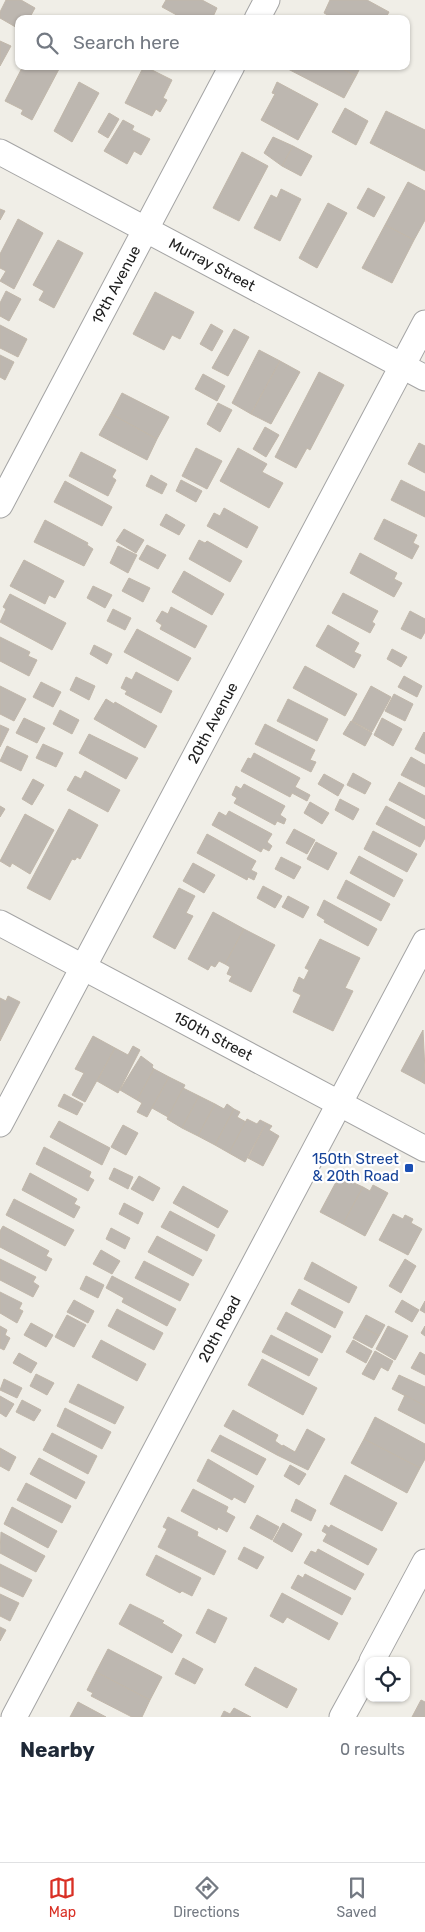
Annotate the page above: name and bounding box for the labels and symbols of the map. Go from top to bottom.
street label: Murray Street [166,234,258,295]
street label: 19th Avenue [88,243,144,327]
street label: 20th Avenue [184,679,242,767]
street label: 150th Street [170,1008,256,1065]
place label: 150th Street & 20th Road [312,1150,399,1185]
marker: 150th Street & 20th Road [403,1162,415,1174]
street label: 20th Road [195,1293,245,1365]

